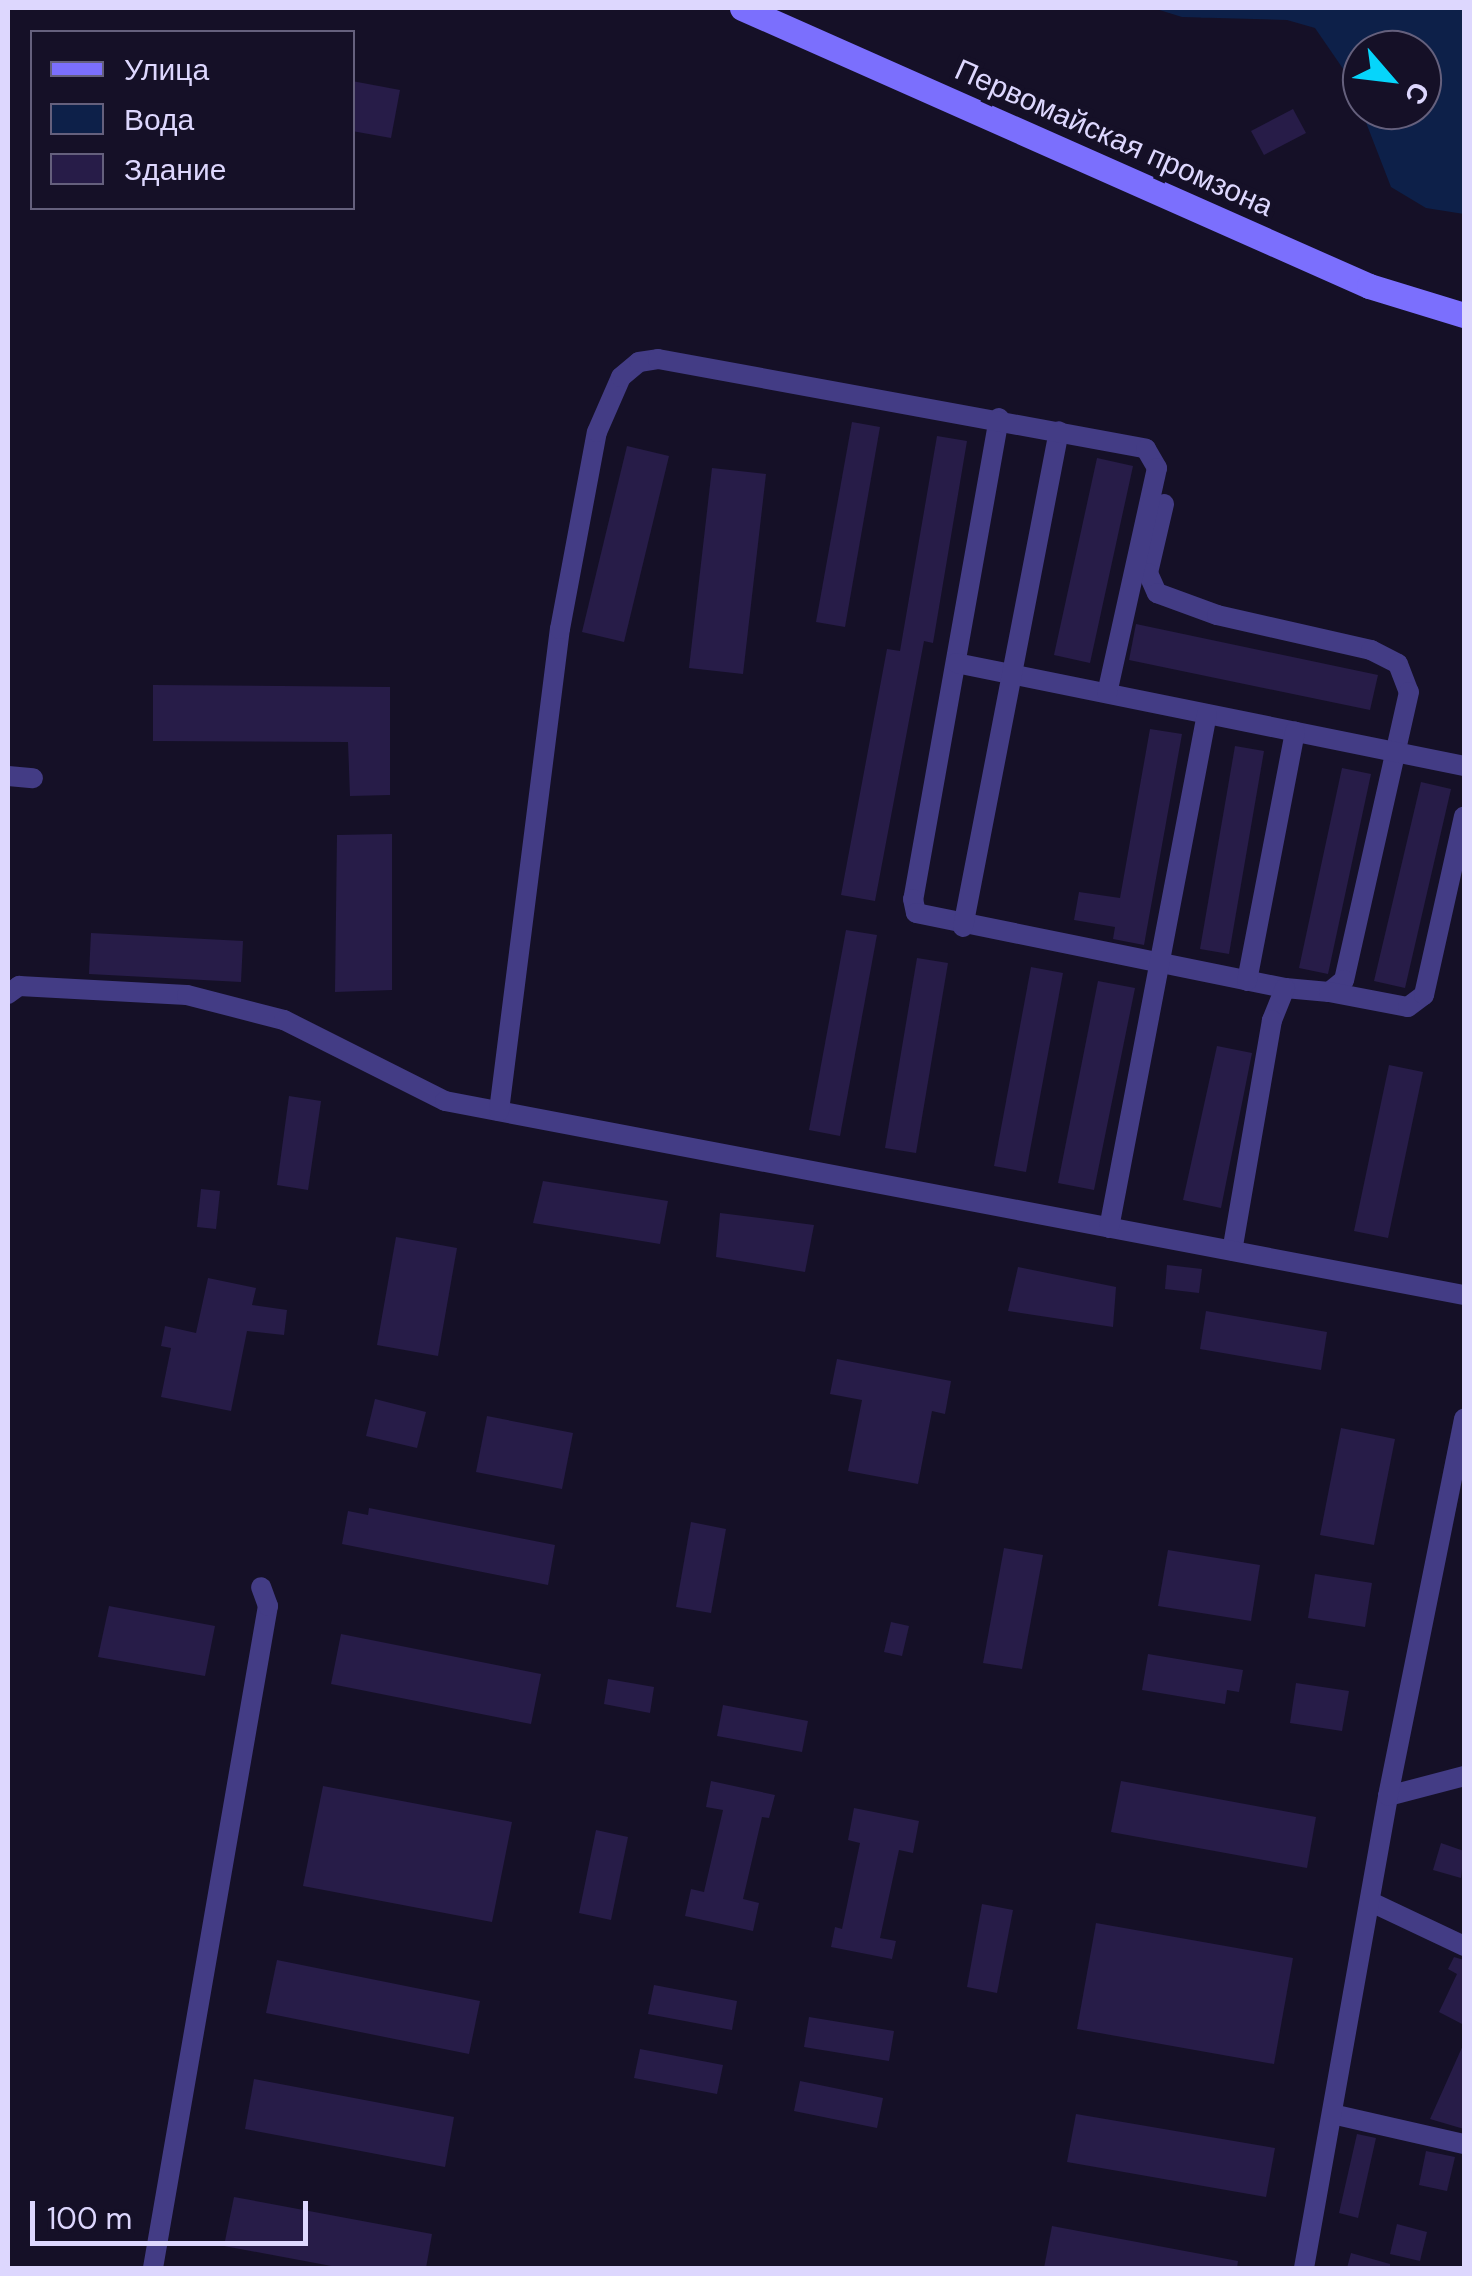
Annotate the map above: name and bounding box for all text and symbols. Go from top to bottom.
legend [30,30,355,210]
north arrow [1342,30,1442,130]
text: Улица [124,50,209,89]
street label: Первомайская промзона [949,52,1279,224]
text: С [1396,76,1438,111]
text: Вода [124,100,194,139]
text: Здание [124,150,226,189]
scale bar [35,2181,312,2243]
text: 100 m [47,2199,132,2238]

